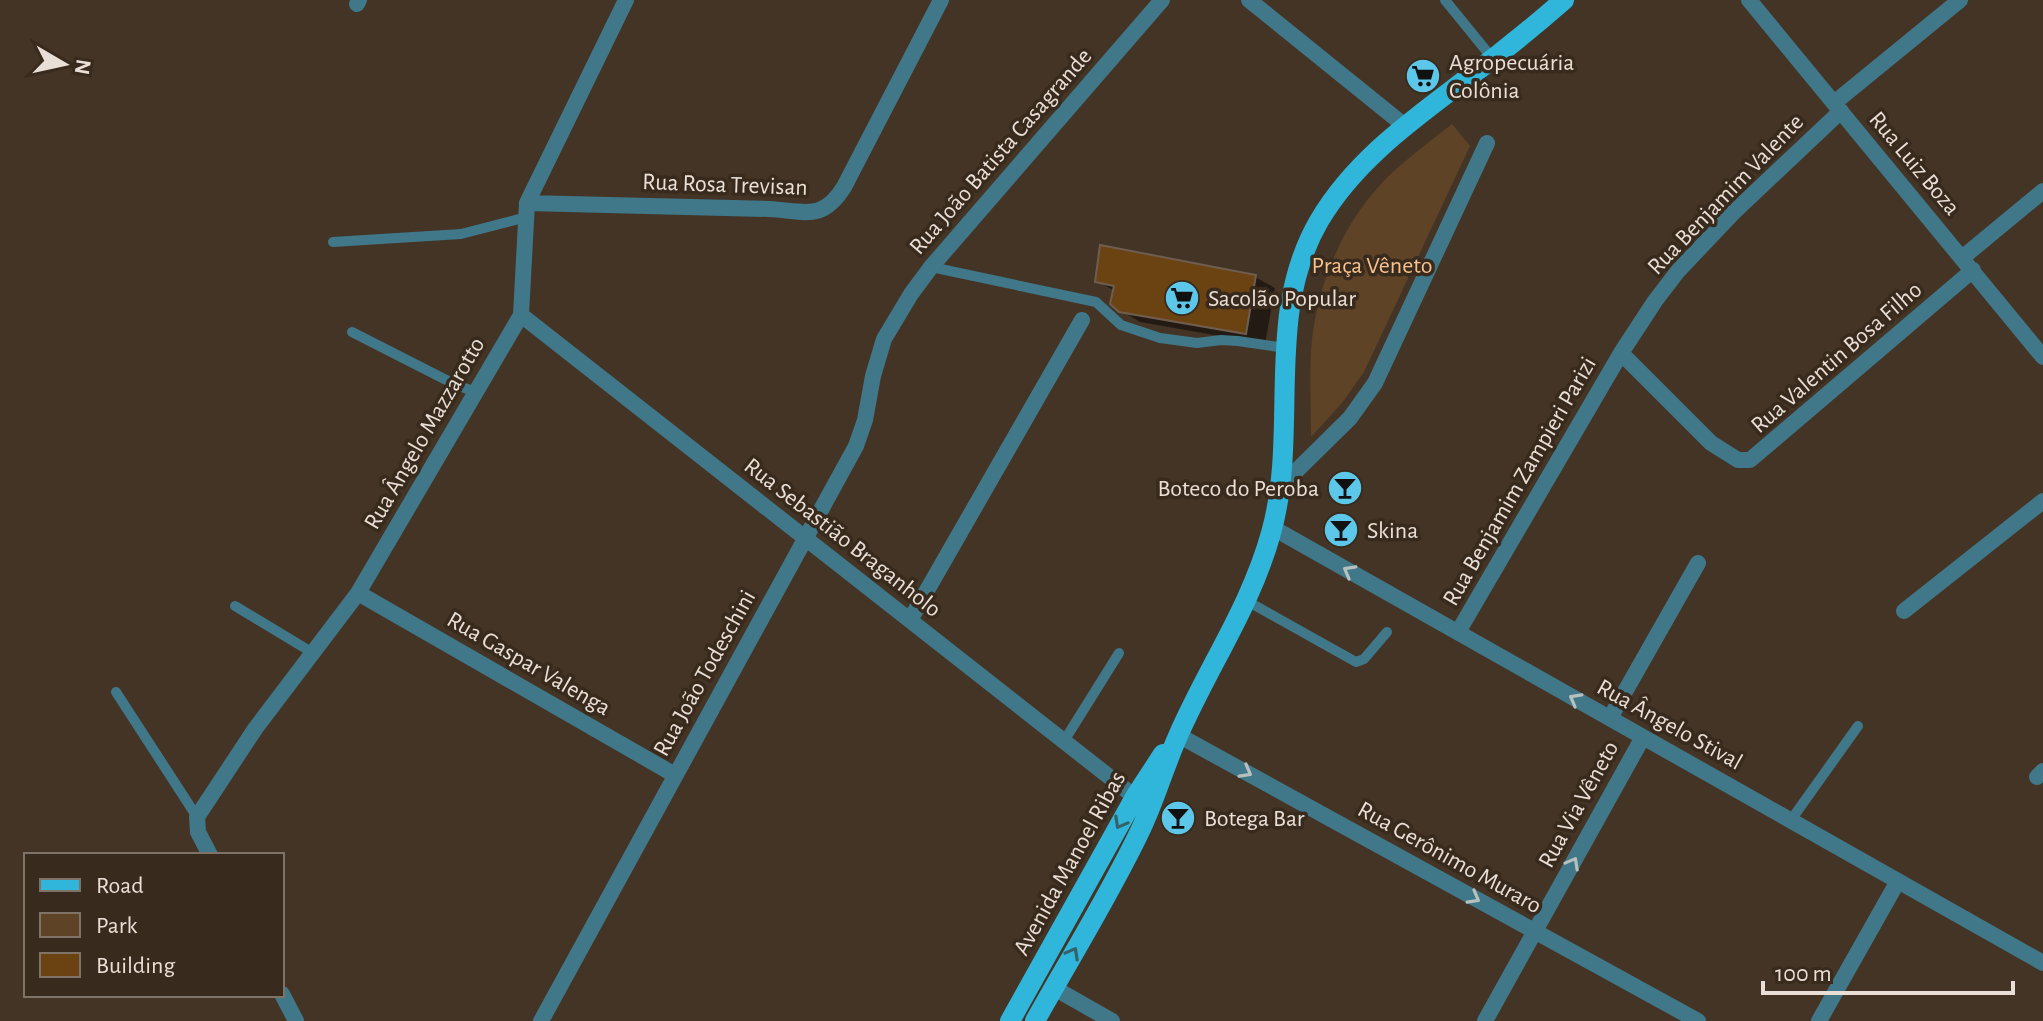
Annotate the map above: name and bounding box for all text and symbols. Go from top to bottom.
north arrow [24,24,104,104]
street label: Rua João Batista Casagrande [905,44,1096,259]
place label: Agropecuária Colônia [1449,51,1574,103]
supermarket icon: Agropecuária Colônia [1404,57,1442,95]
text: N [71,58,95,76]
street label: Rua Luiz Boza [1864,107,1964,220]
street label: Rua Benjamim Valente [1643,110,1808,280]
street label: Rua Rosa Trevisan [642,170,808,200]
park label: Praça Vêneto [1312,254,1432,278]
street label: Rua Valentin Bosa Filho [1747,277,1927,438]
supermarket icon: Sacolão Popular [1163,279,1201,317]
place label: Sacolão Popular [1208,287,1356,311]
street label: Rua Ângelo Mazzarotto [358,332,490,534]
street label: Rua Benjamim Zampieri Parizi [1439,353,1601,610]
street label: Rua Sebastião Braganholo [739,454,945,622]
bar icon: Boteco do Peroba [1326,469,1364,507]
place label: Boteco do Peroba [1158,477,1319,501]
bar icon: Skina [1322,511,1360,549]
place label: Skina [1367,519,1418,543]
one-way arrow [1343,565,1358,581]
street label: Rua João Todeschini [649,586,760,761]
street label: Rua Gaspar Valenga [443,607,614,720]
street label: Rua Ângelo Stival [1593,673,1747,775]
one-way arrow [1570,693,1584,709]
street label: Rua Via Vêneto [1534,737,1623,872]
one-way arrow [1238,763,1253,778]
street label: Avenida Manoel Ribas [1009,768,1130,959]
street label: Rua Gerônimo Muraro [1354,797,1545,918]
bar icon: Botega Bar [1159,799,1197,837]
place label: Botega Bar [1204,807,1305,831]
one-way arrow [1114,815,1130,829]
legend [24,853,284,997]
one-way arrow [1563,858,1579,872]
text: Road [96,874,144,898]
one-way arrow [1465,888,1480,904]
text: Park [96,914,137,938]
scale bar [1763,945,2013,995]
one-way arrow [1063,947,1079,962]
text: Building [96,954,175,978]
text: 100 m [1775,962,1832,986]

